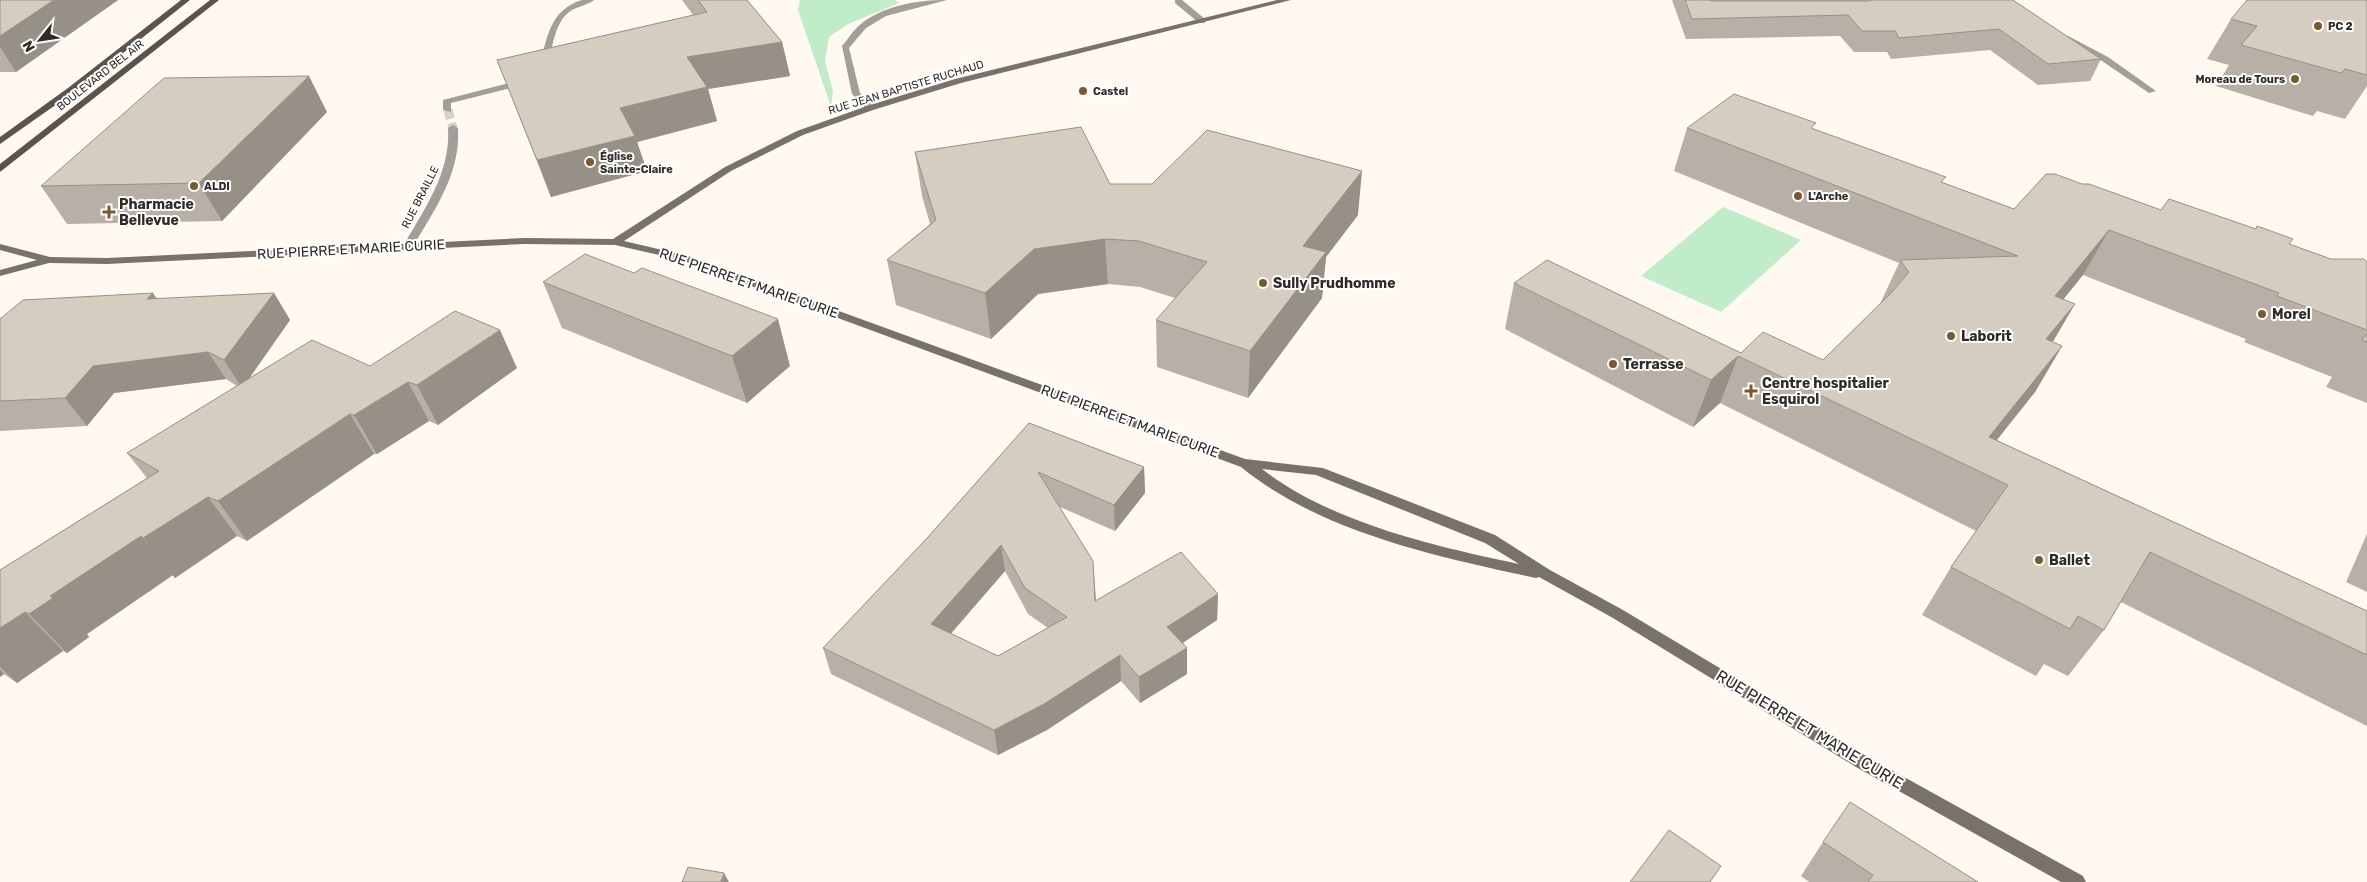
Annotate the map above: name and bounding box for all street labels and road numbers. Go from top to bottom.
street label: BOULEVARD BEL AIR [54,37,146,113]
street label: RUE JEAN BAPTISTE RUCHAUD [827,58,985,117]
street label: RUE BRAILLE [399,164,442,231]
street label: RUE PIERRE ET MARIE CURIE [257,236,445,263]
street label: RUE PIERRE ET MARIE CURIE [657,245,841,322]
street label: RUE PIERRE ET MARIE CURIE [1039,381,1221,462]
street label: RUE PIERRE ET MARIE CURIE [1713,666,1907,793]

